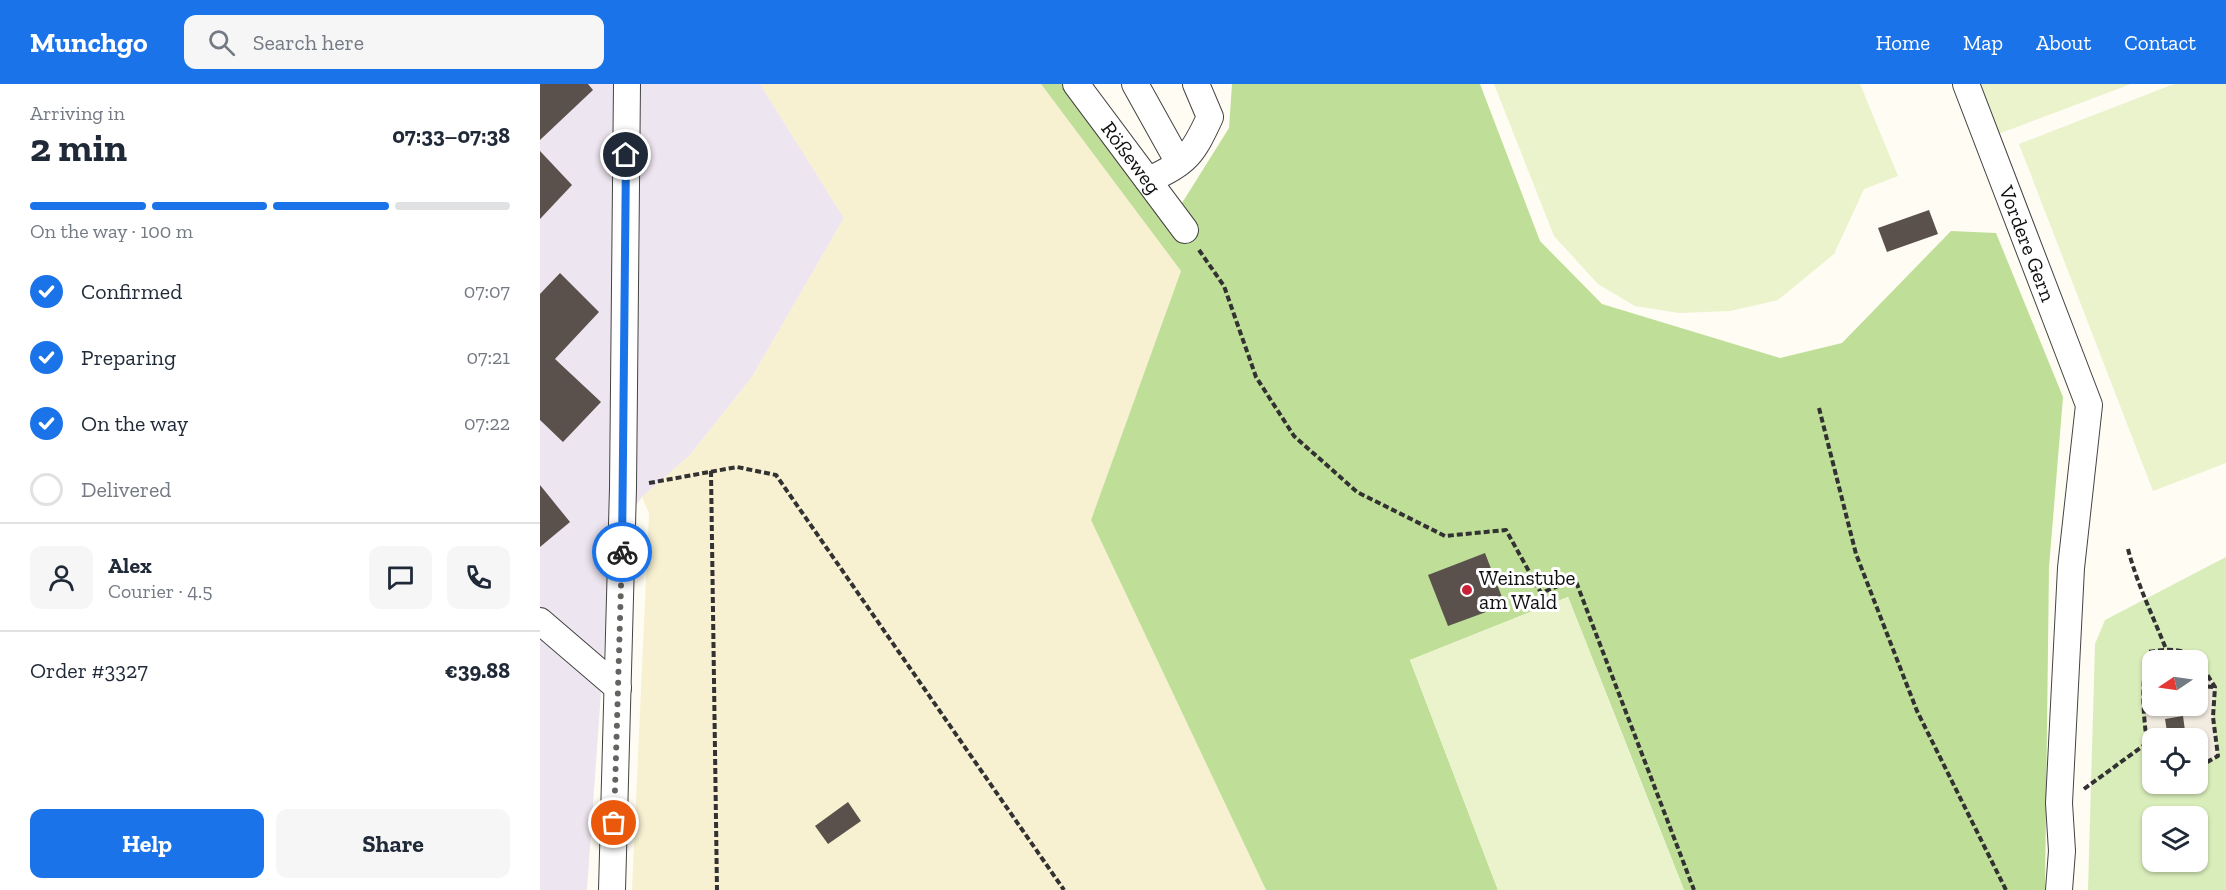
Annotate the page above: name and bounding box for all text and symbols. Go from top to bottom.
search box [184,15,604,69]
text: Munchgo [30,26,148,59]
icon: search [205,26,238,59]
text: Search here [253,29,364,56]
text: Home [1876,30,1930,55]
text: Map [1963,30,2003,55]
text: About [2036,30,2091,55]
text: Contact [2124,30,2196,55]
text: Arriving in [30,101,125,125]
street label: Rößeweg [1096,116,1167,199]
text: 07:33–07:38 [392,122,510,149]
text: 2 min [30,124,127,171]
pin [600,129,651,180]
icon: home [609,138,642,171]
street label: Vordere Gern [1994,181,2061,305]
text: On the way · 100 m [30,219,193,243]
icon: check [30,275,63,308]
text: Confirmed [81,278,182,305]
text: 07:07 [464,279,510,303]
icon: check [30,341,63,374]
text: Preparing [81,344,176,371]
text: 07:21 [467,345,510,369]
icon: check [30,407,63,440]
text: On the way [81,410,188,437]
text: 07:22 [464,411,510,435]
text: Delivered [81,476,171,503]
courier [592,522,652,582]
icon: bike [606,536,639,569]
button: person [30,546,93,609]
button: chat [369,546,432,609]
button: phone [447,546,510,609]
text: Alex [108,552,152,579]
place label: Weinstube am Wald [1479,565,1575,614]
text: Courier · 4.5 [108,579,213,603]
marker: Weinstube am Wald [1460,583,1474,597]
north arrow [2142,650,2208,716]
map controls [2142,650,2208,872]
text: Order #3327 [30,657,148,684]
text: €39.88 [445,657,510,684]
button: locate [2142,728,2208,794]
pin [588,797,639,848]
icon: bag [597,806,630,839]
button: layers [2142,806,2208,872]
button: Help [30,809,264,878]
button: Share [276,809,510,878]

